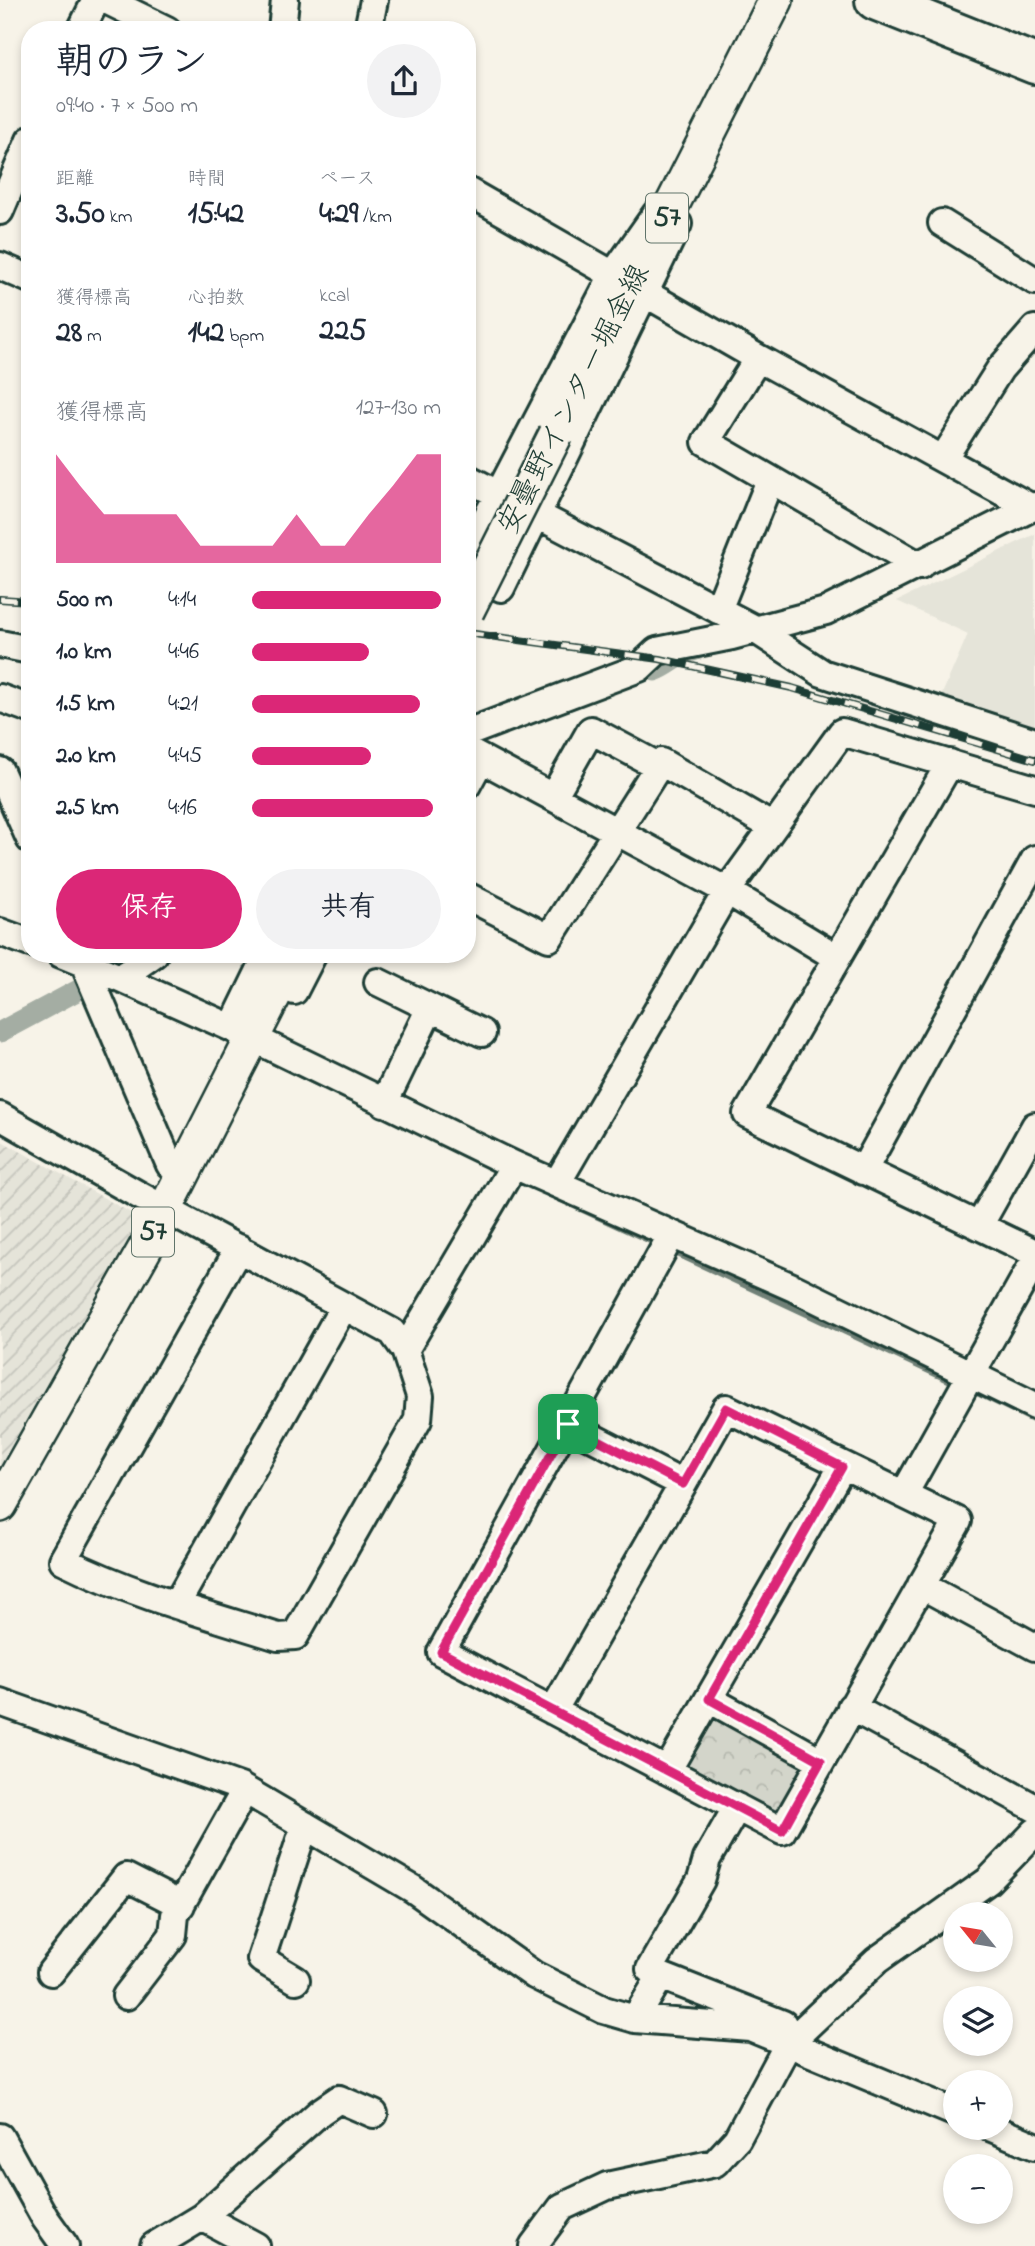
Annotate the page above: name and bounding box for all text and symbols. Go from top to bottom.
text: 朝のラン [56,36,208,92]
button: share [367,44,441,118]
text: 09:40 · 7 × 500 m [56,90,198,123]
text: 距離 [56,166,94,193]
text: 時間 [188,166,226,193]
text: ペース [319,166,375,193]
text: 3.50 [56,193,105,237]
text: 15:42 [188,193,244,237]
text: 4:29 [319,193,358,237]
road number: 57 [646,194,688,242]
text: km [105,204,132,231]
text: /km [358,204,392,231]
street label: 安曇野インター堀金線 [488,257,662,543]
text: kcal [319,283,350,310]
text: 獲得標高 [56,285,132,312]
text: 心拍数 [188,285,245,312]
text: 225 [319,310,366,354]
text: 28 [56,312,82,356]
text: 142 [188,312,224,356]
text: m [82,323,102,350]
text: bpm [224,323,264,350]
text: 127–130 m [356,392,441,425]
text: 獲得標高 [56,397,148,430]
text: 500 m [56,584,113,617]
text: 4:14 [168,584,196,617]
text: 1.0 km [56,636,112,669]
text: 4:46 [168,636,199,669]
text: 1.5 km [56,688,115,721]
text: 4:21 [168,688,198,721]
text: 2.0 km [56,740,116,773]
text: 4:45 [168,740,202,773]
text: 2.5 km [56,792,119,825]
text: 4:16 [168,792,197,825]
button: 保存 [56,869,242,949]
button: 共有 [256,869,441,949]
road number: 57 [132,1208,174,1256]
pin [538,1394,598,1454]
icon: arrive [549,1405,587,1443]
north arrow [943,1902,1013,1972]
map controls [943,1902,1013,2224]
button: layers [943,1986,1013,2056]
button: + [943,2070,1013,2140]
button: − [943,2154,1013,2224]

